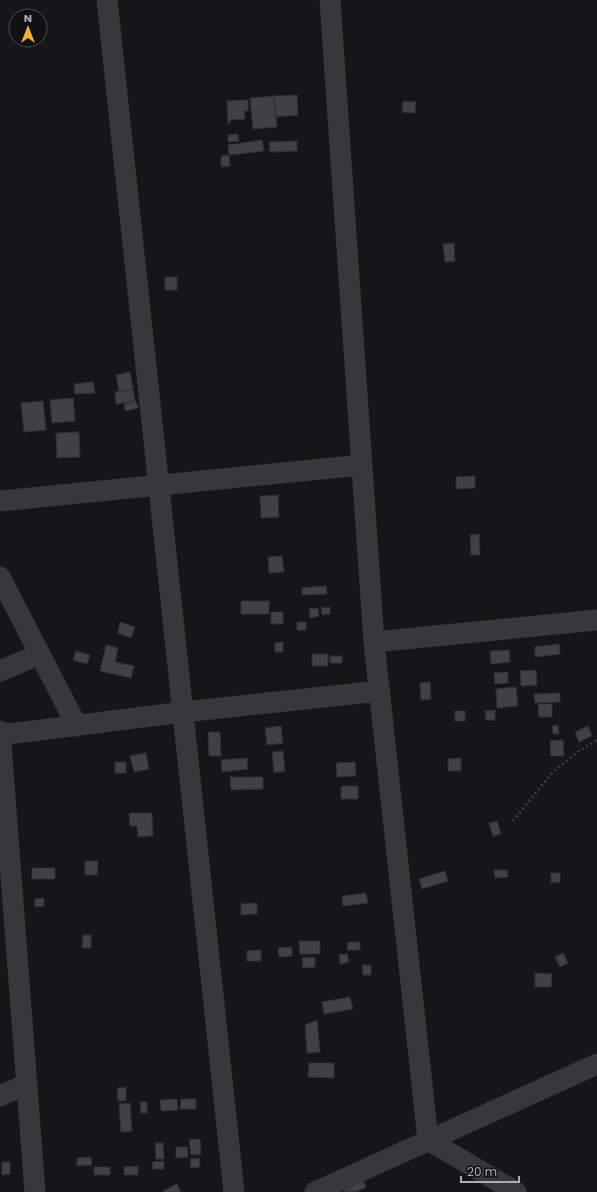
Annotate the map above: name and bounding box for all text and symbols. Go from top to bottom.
north arrow [8,8,48,48]
text: N [24,10,32,26]
scale bar [461,1158,519,1184]
text: 20 m [467,1163,497,1180]

